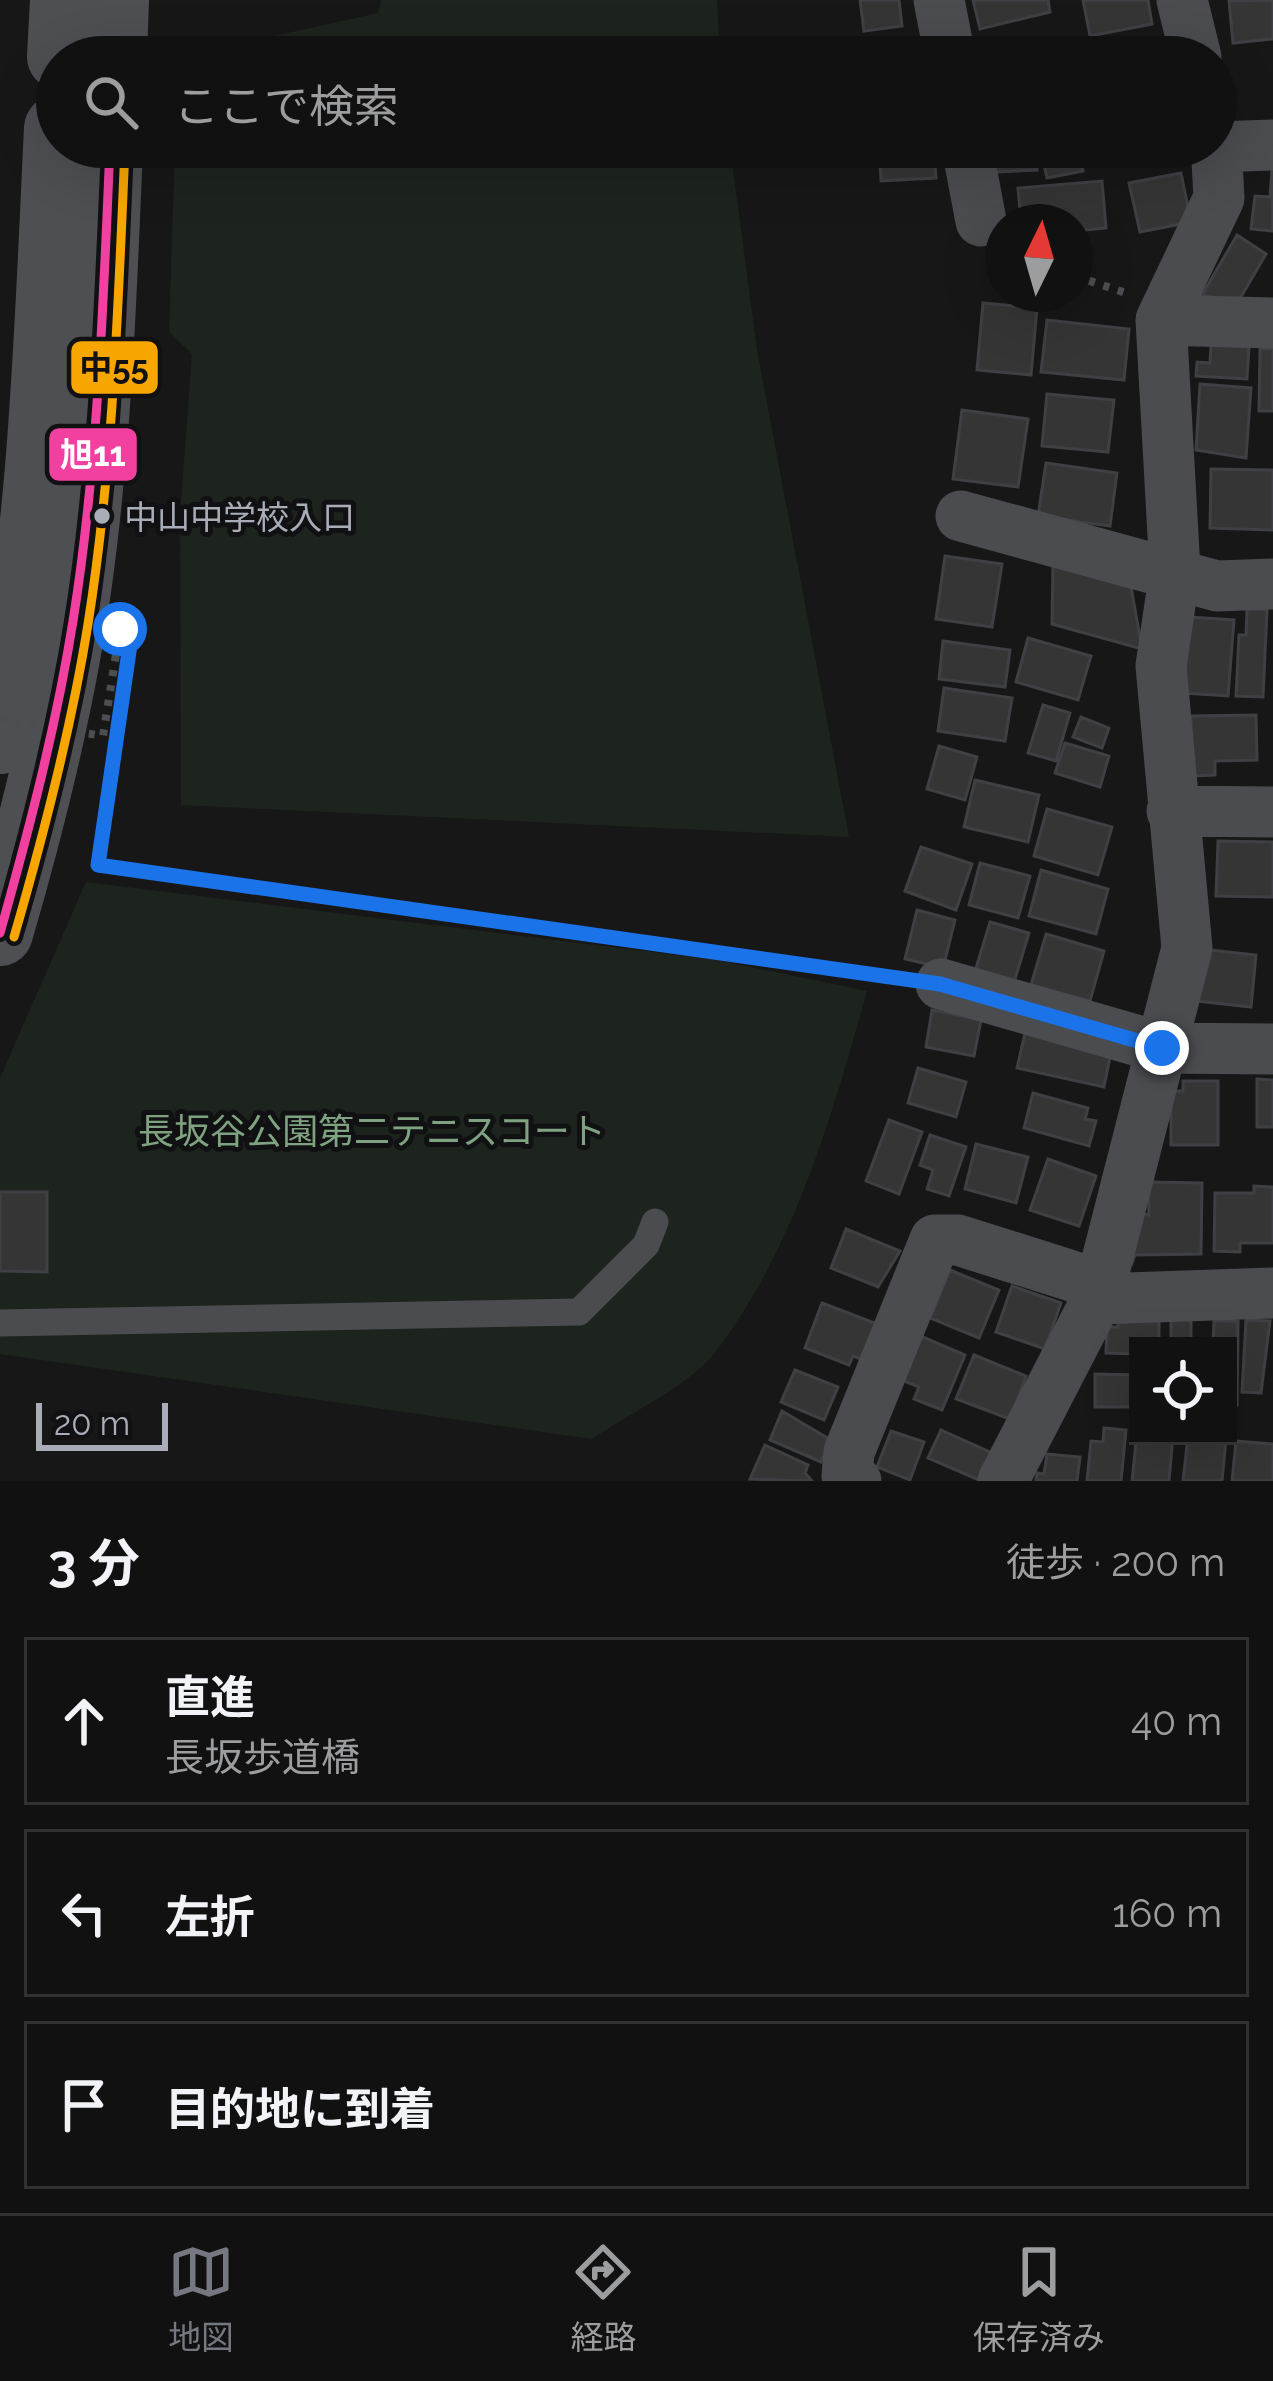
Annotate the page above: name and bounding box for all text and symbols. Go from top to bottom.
search box [36,36,1237,168]
icon: search [78,69,144,135]
text: ここで検索 [174,80,399,133]
north arrow [985,204,1093,312]
line badge: 中55 [69,339,160,396]
text: 中55 [79,348,149,387]
line badge: 旭11 [47,426,139,483]
text: 旭11 [60,435,126,474]
place label: 中山中学校入口 [124,498,355,537]
marker: 中山中学校入口 [91,505,113,527]
route start [93,602,147,656]
route end [1135,1021,1189,1075]
park label: 長坂谷公園第二テニスコート [138,1110,606,1152]
map controls [1129,1337,1237,1445]
button: locate [1129,1337,1237,1445]
scale bar [36,1397,168,1450]
text: 20 m [54,1404,130,1443]
text: 3 分 [48,1533,140,1593]
text: 徒歩 · 200 m [1006,1539,1225,1585]
text: 直進 [165,1671,255,1724]
icon: ahead [51,1688,117,1754]
text: 40 m [1131,1698,1222,1744]
text: 長坂歩道橋 [165,1734,360,1780]
icon: left [51,1880,117,1946]
text: 160 m [1112,1890,1222,1936]
text: 左折 [165,1891,255,1944]
icon: arrive [51,2072,117,2138]
text: 目的地に到着 [165,2083,435,2136]
tab: 地図 [168,2239,234,2359]
tab: 経路 [570,2239,636,2359]
tab: 保存済み [973,2239,1105,2359]

